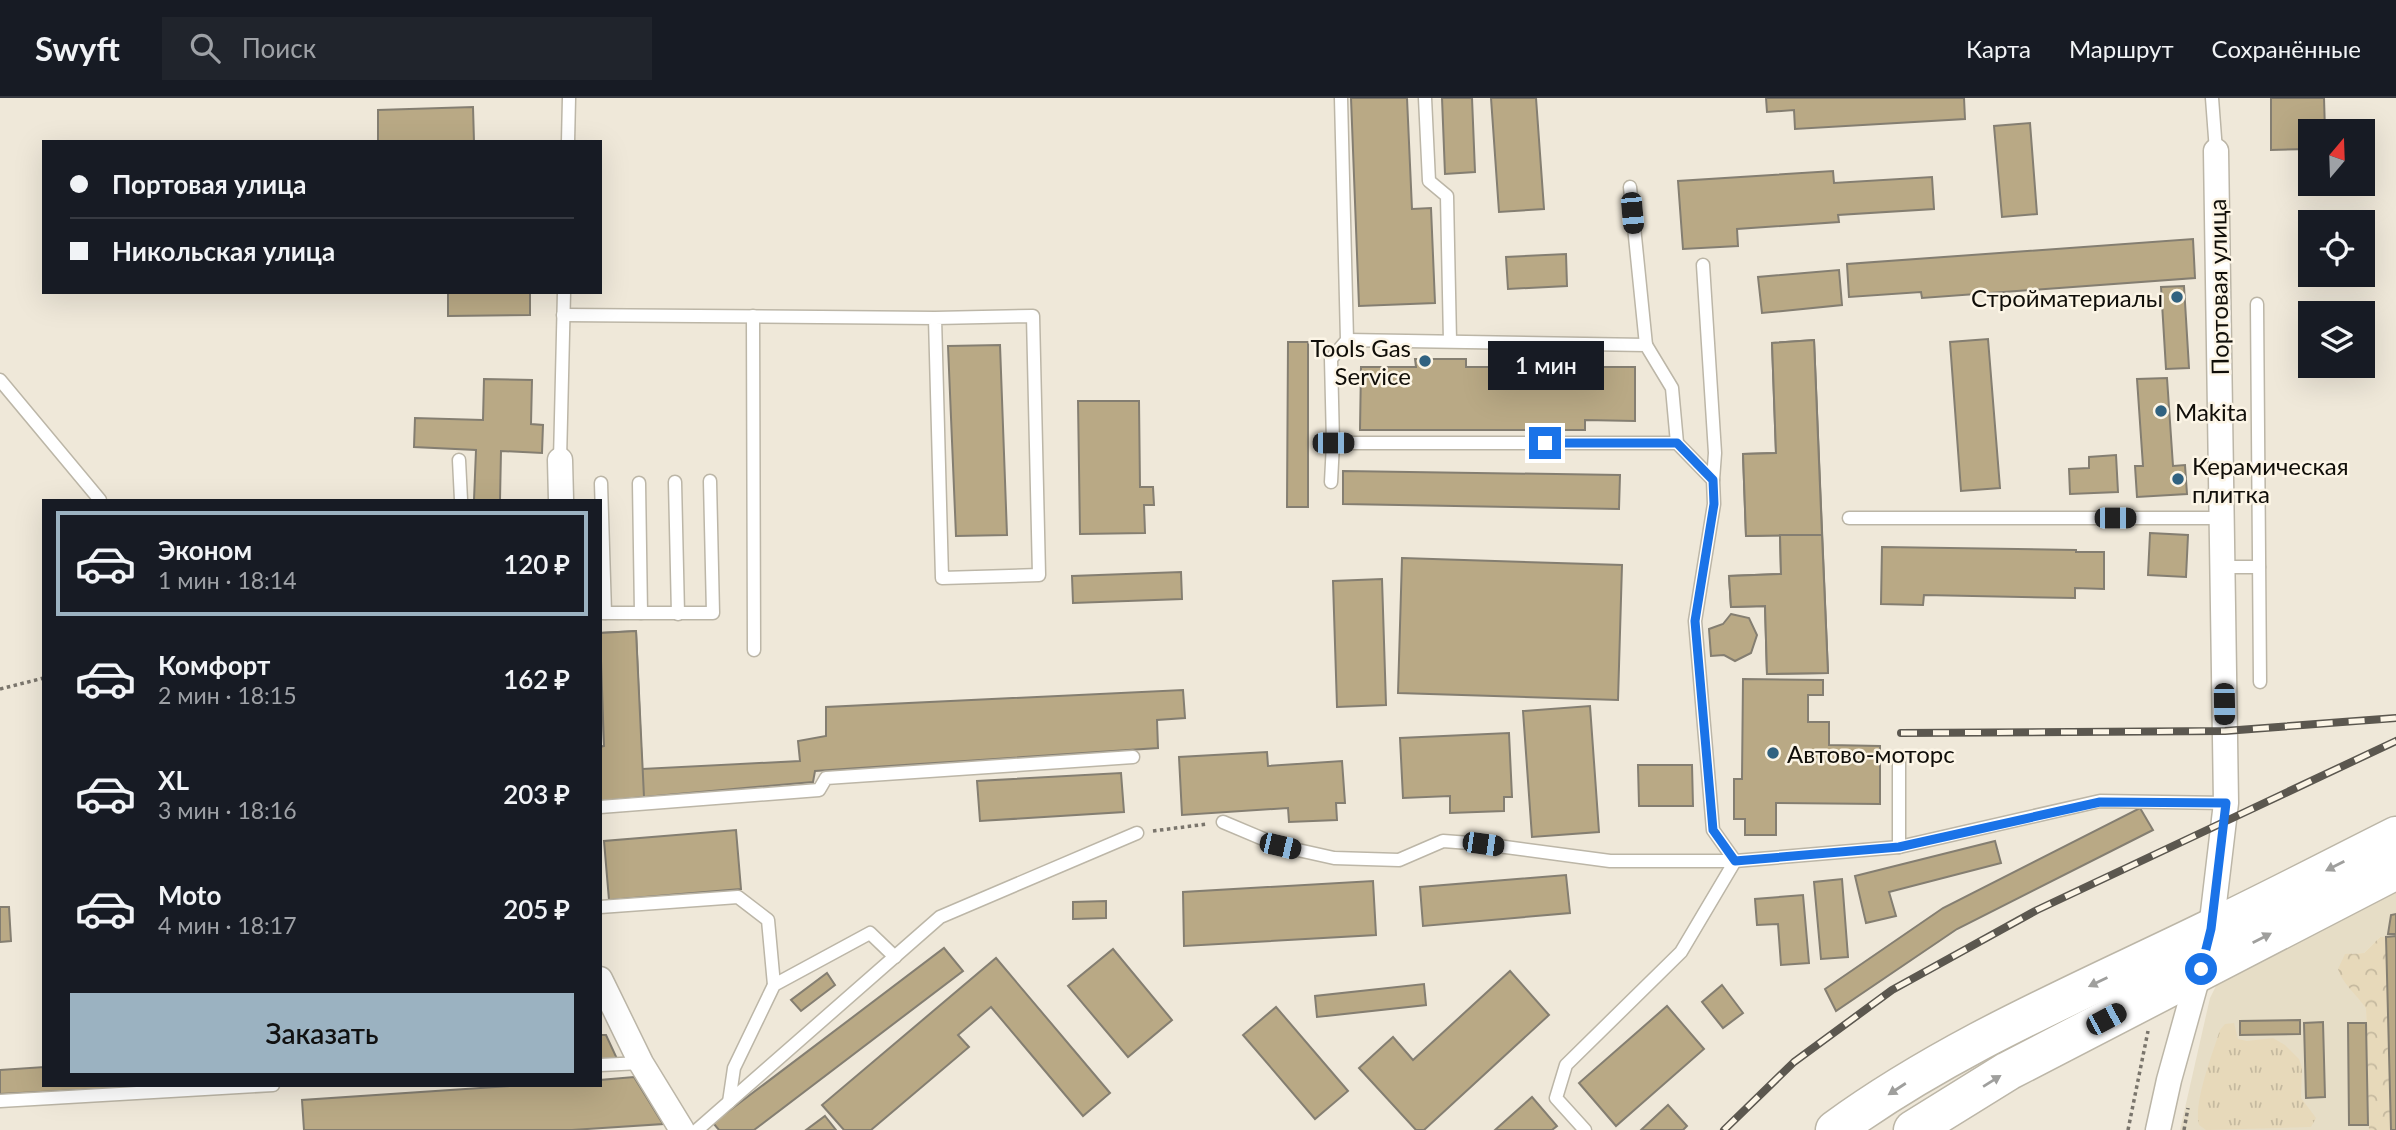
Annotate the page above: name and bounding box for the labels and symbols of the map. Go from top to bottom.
north arrow [2298,119,2375,196]
car [1620,191,1645,235]
street label: Портовая улица [2202,198,2234,376]
place label: Стройматериалы [1971,283,2163,312]
marker: Стройматериалы [2169,289,2185,305]
place label: Tools Gas Service [1311,333,1411,390]
callout: 1 мин [1487,342,1603,390]
marker: Tools Gas Service [1417,353,1433,369]
place label: Makita [2175,397,2247,426]
marker: Makita [2153,403,2169,419]
route end [1529,427,1561,459]
car [1313,433,1355,454]
place label: Керамическая плитка [2192,451,2349,508]
marker: Керамическая плитка [2170,471,2186,487]
car [2095,508,2137,529]
car [2214,683,2235,725]
place label: Автово-моторс [1787,739,1955,768]
marker: Автово-моторс [1765,745,1781,761]
car [1258,831,1303,861]
car [1461,831,1506,857]
one-way arrow [2325,861,2345,872]
one-way arrow [2252,933,2272,944]
route start [2185,953,2217,985]
one-way arrow [2088,977,2108,988]
car [2083,1000,2130,1038]
one-way arrow [1982,1074,2001,1087]
one-way arrow [1887,1082,1907,1095]

